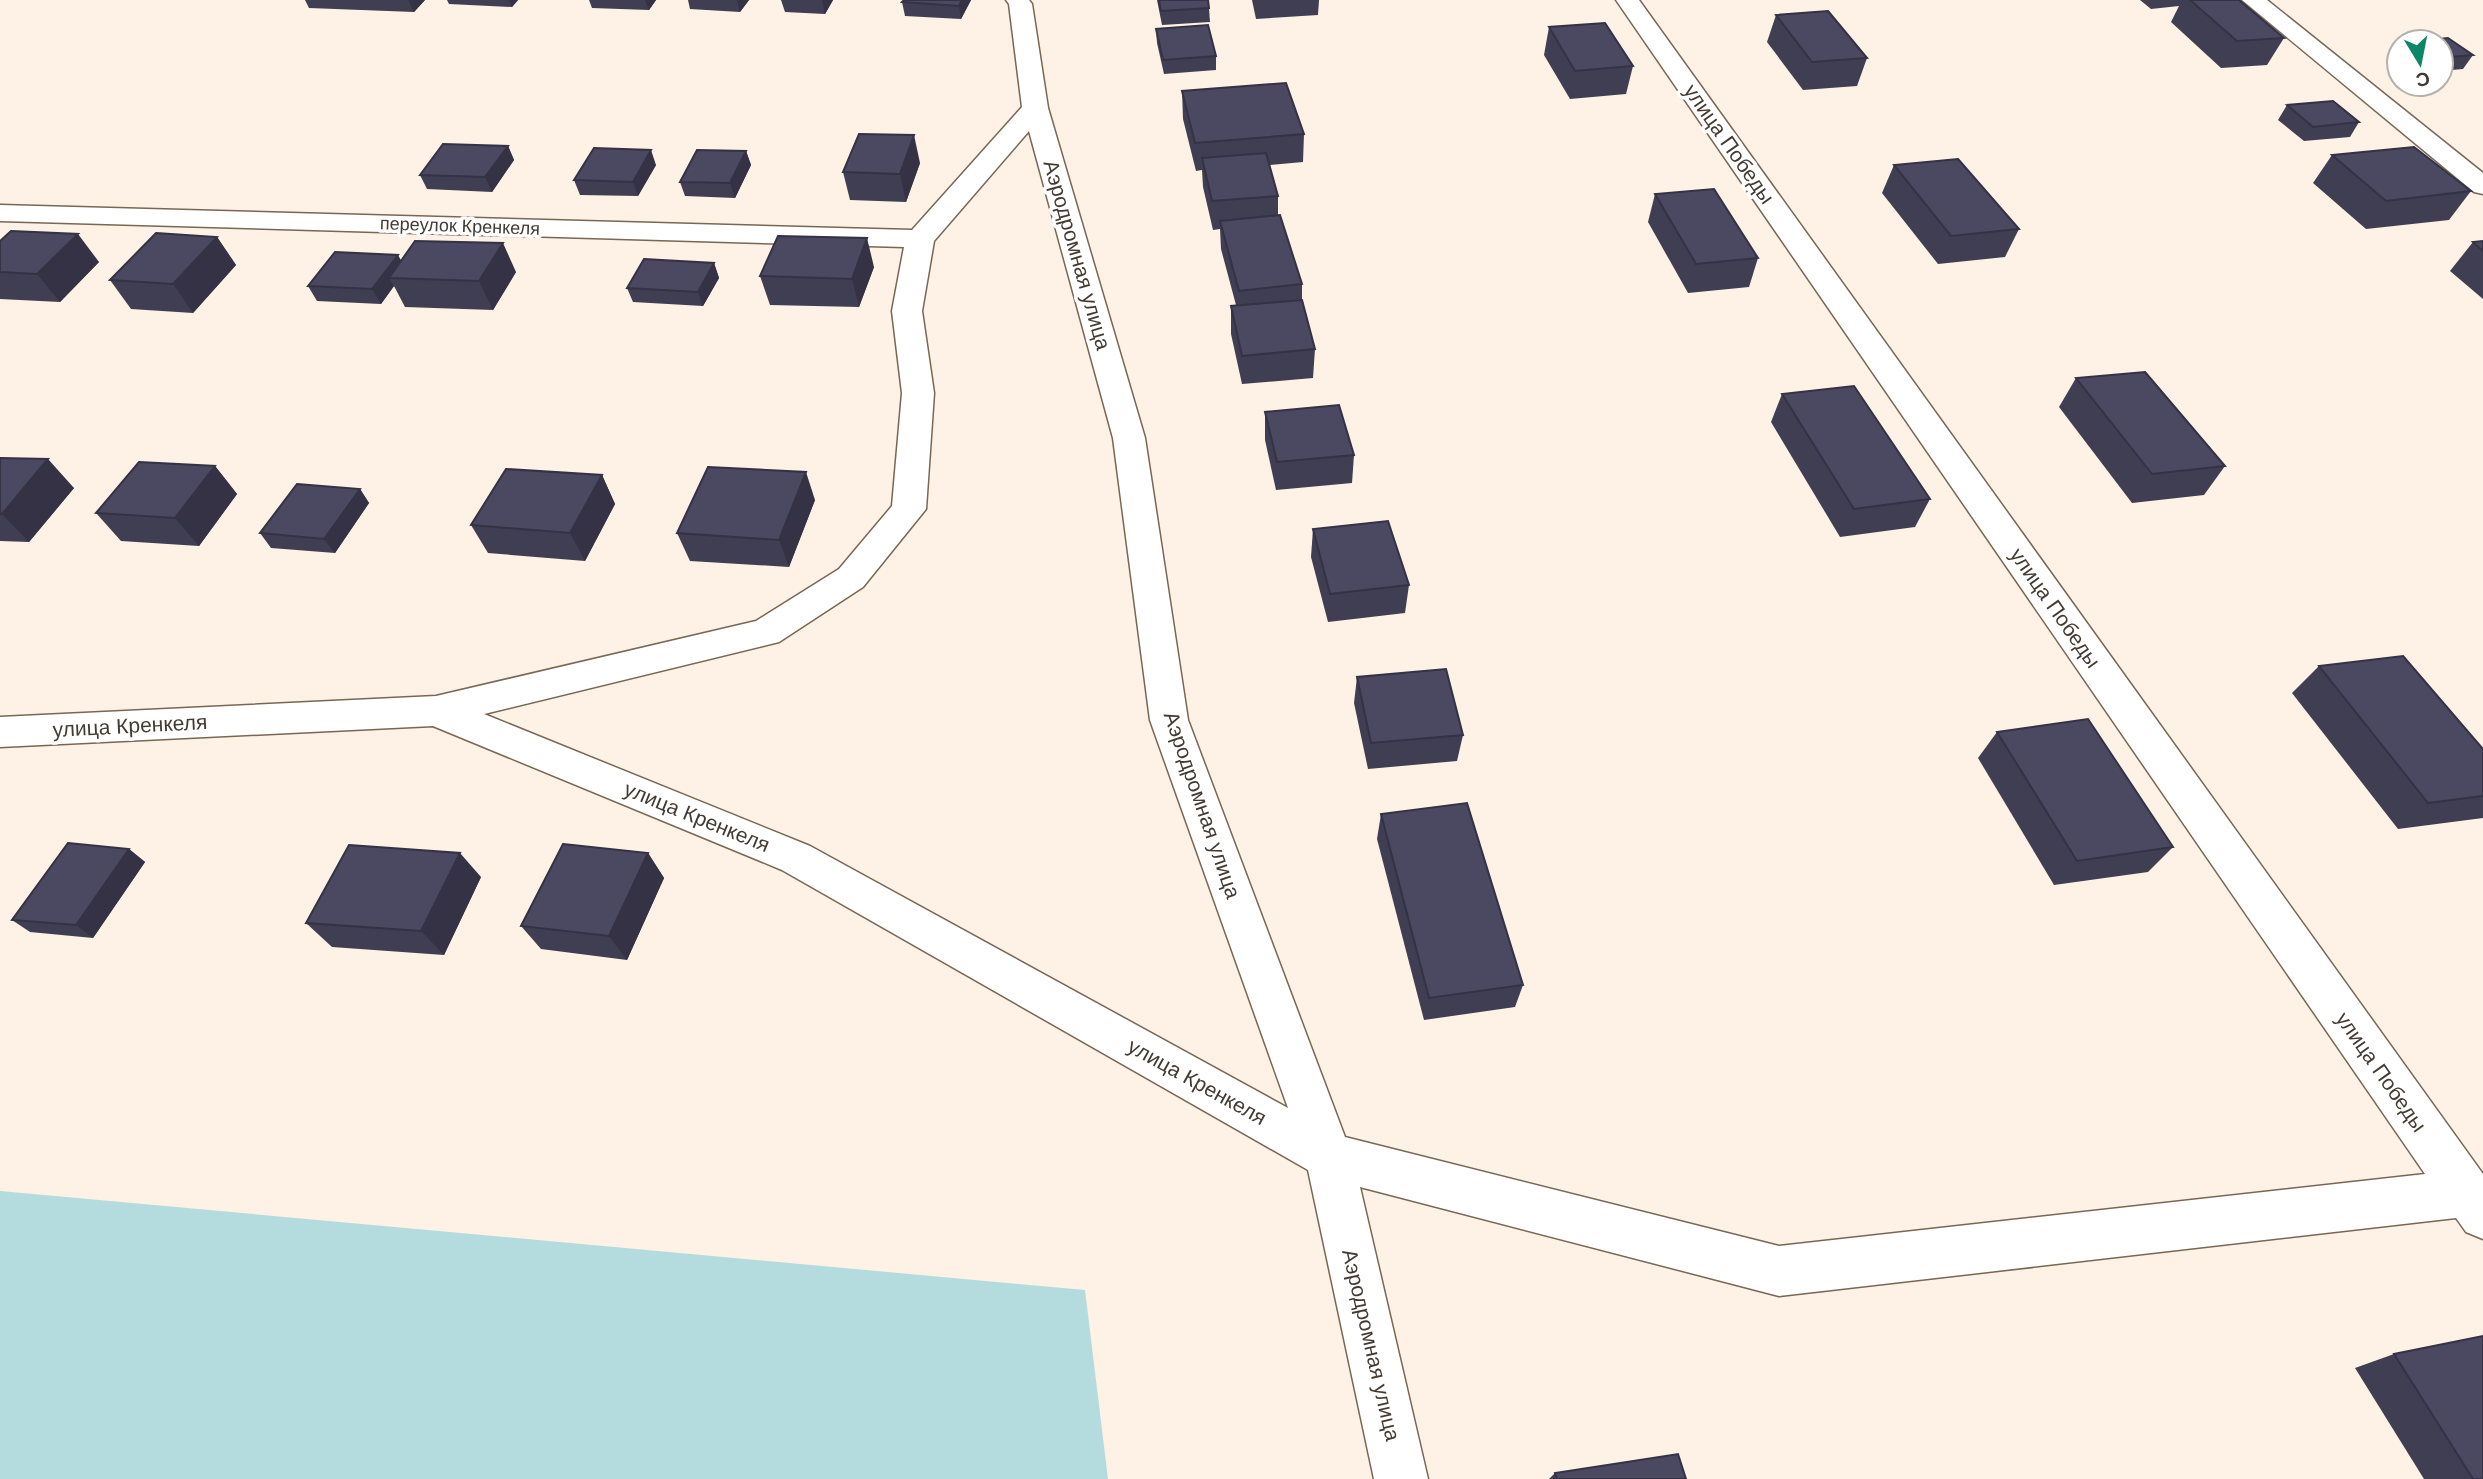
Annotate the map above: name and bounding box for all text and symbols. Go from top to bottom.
north arrow [2385,28,2455,98]
text: С [2414,68,2431,91]
street label: улица Победы [1680,79,1779,208]
street label: Аэродромная улица [1039,157,1116,353]
street label: переулок Кренкеля [380,213,540,239]
street label: улица Победы [2006,543,2105,672]
street label: Аэродромная улица [1160,708,1245,902]
street label: улица Кренкеля [52,710,208,741]
street label: улица Кренкеля [621,777,773,856]
street label: улица Победы [2332,1007,2431,1136]
street label: улица Кренкеля [1124,1034,1271,1129]
street label: Аэродромная улица [1338,1247,1405,1443]

